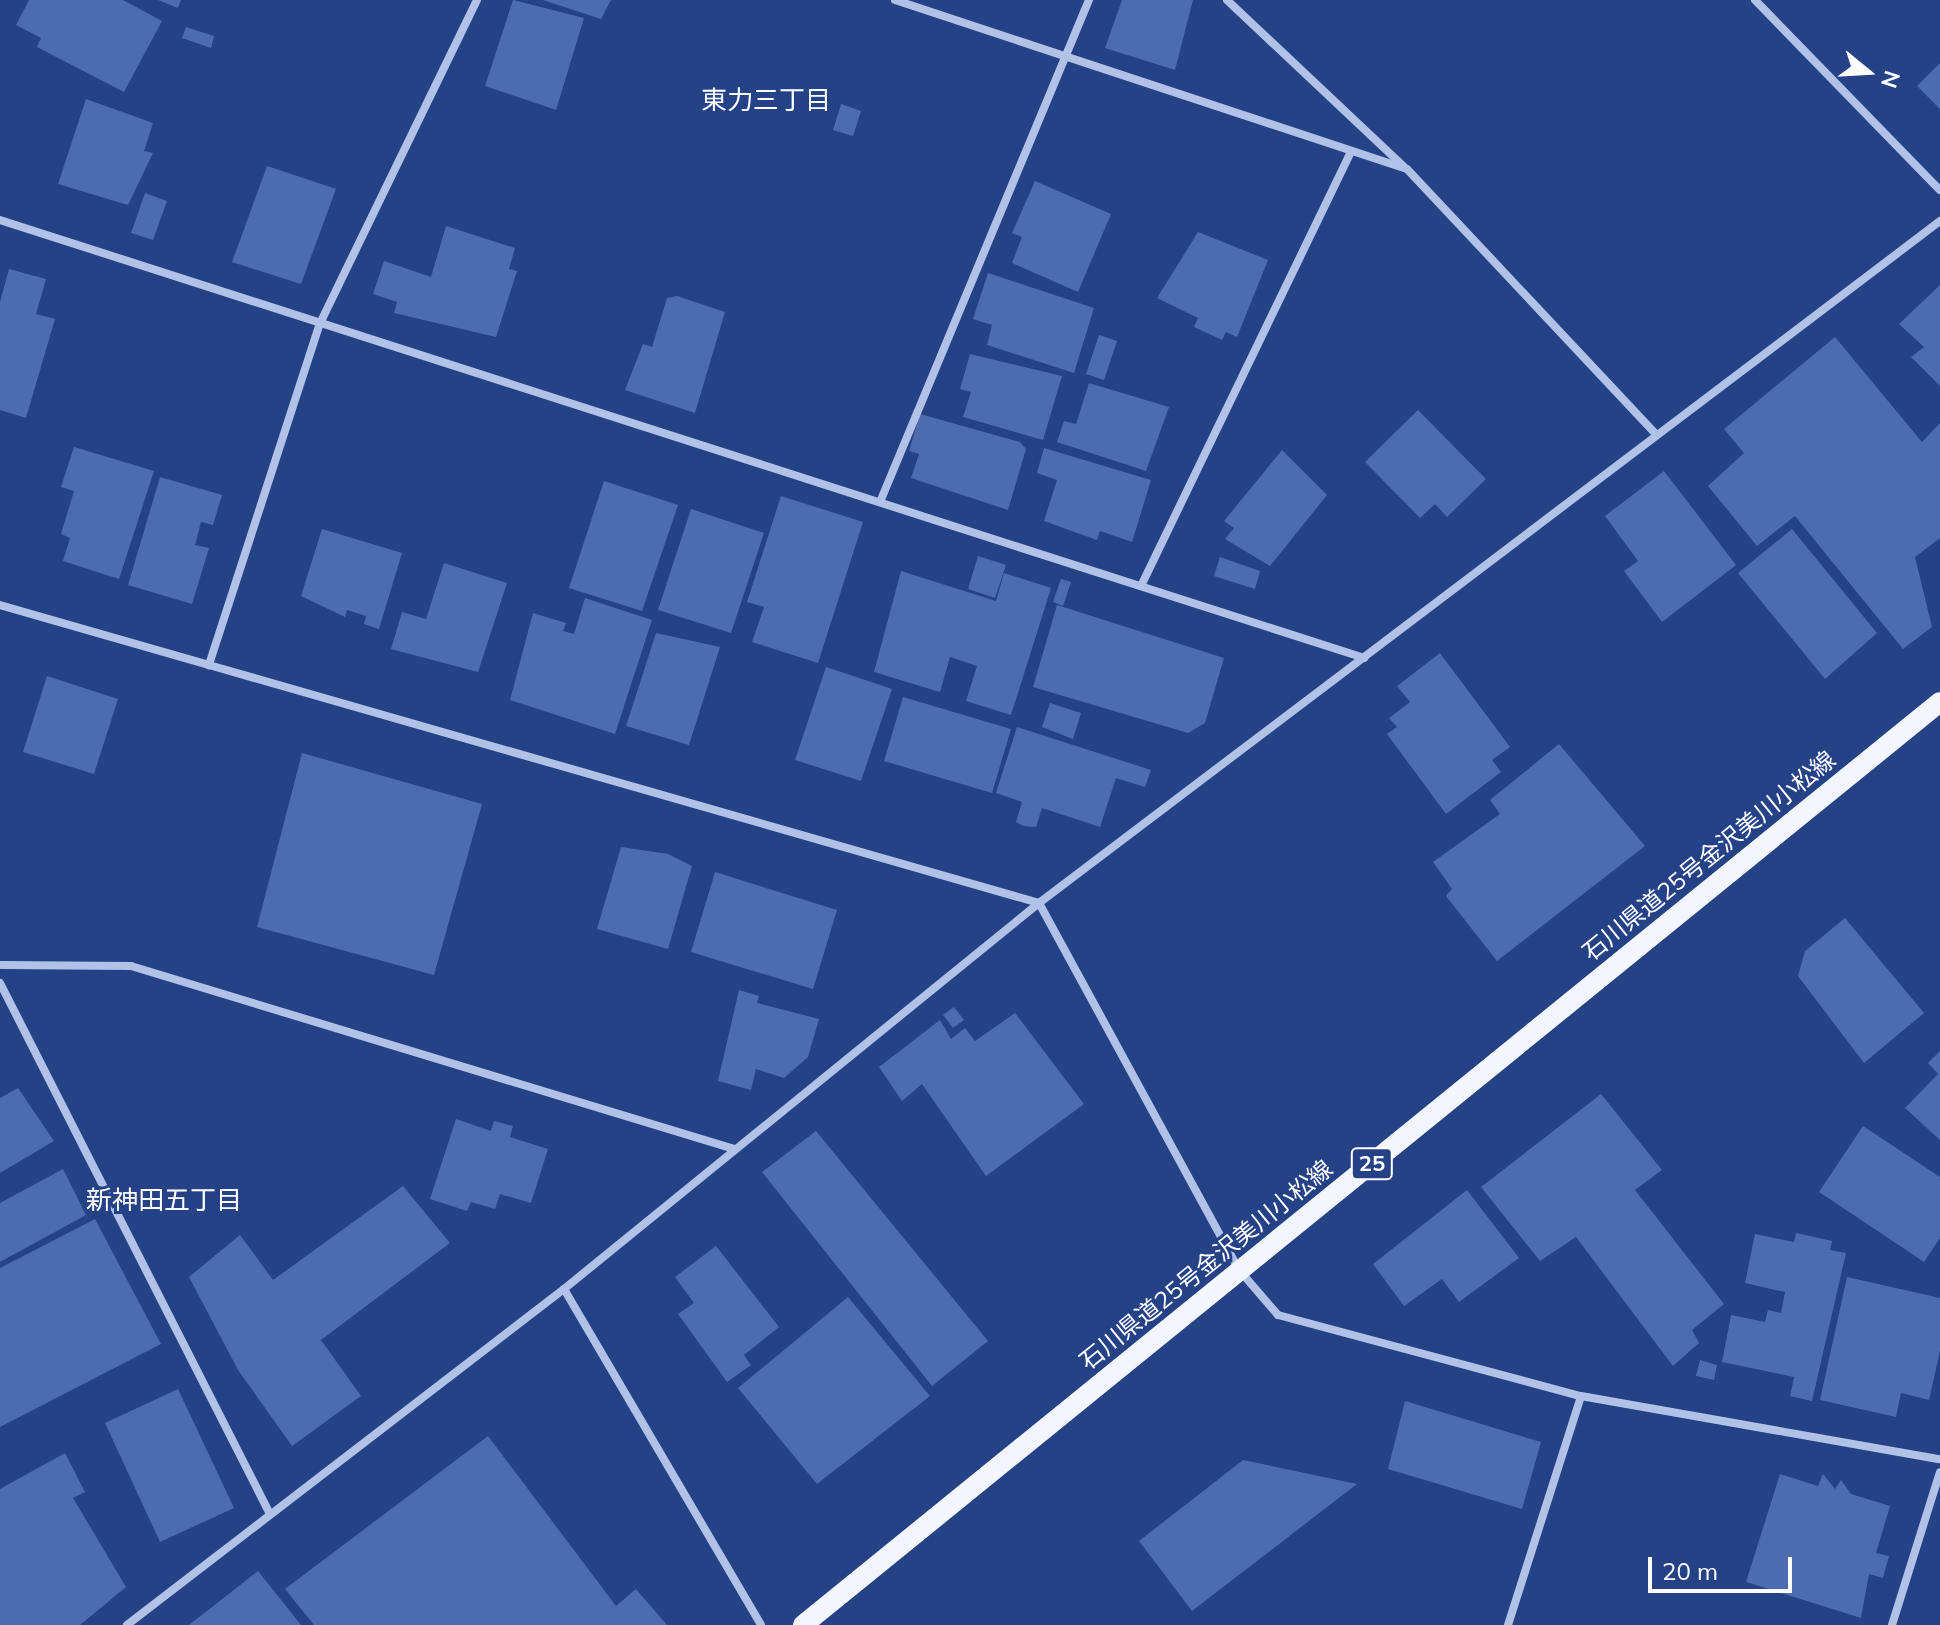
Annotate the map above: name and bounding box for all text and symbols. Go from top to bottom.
north arrow [1828,32,1908,112]
text: N [1875,67,1907,92]
district label: 東力三丁目 [701,84,831,116]
street label: 石川県道25号金沢美川小松線 [1577,745,1841,967]
road number: 25 [1350,1146,1394,1182]
street label: 石川県道25号金沢美川小松線 [1074,1154,1338,1376]
district label: 新神田五丁目 [86,1184,242,1216]
scale bar [1652,1541,1796,1591]
text: 20 m [1662,1556,1718,1586]

